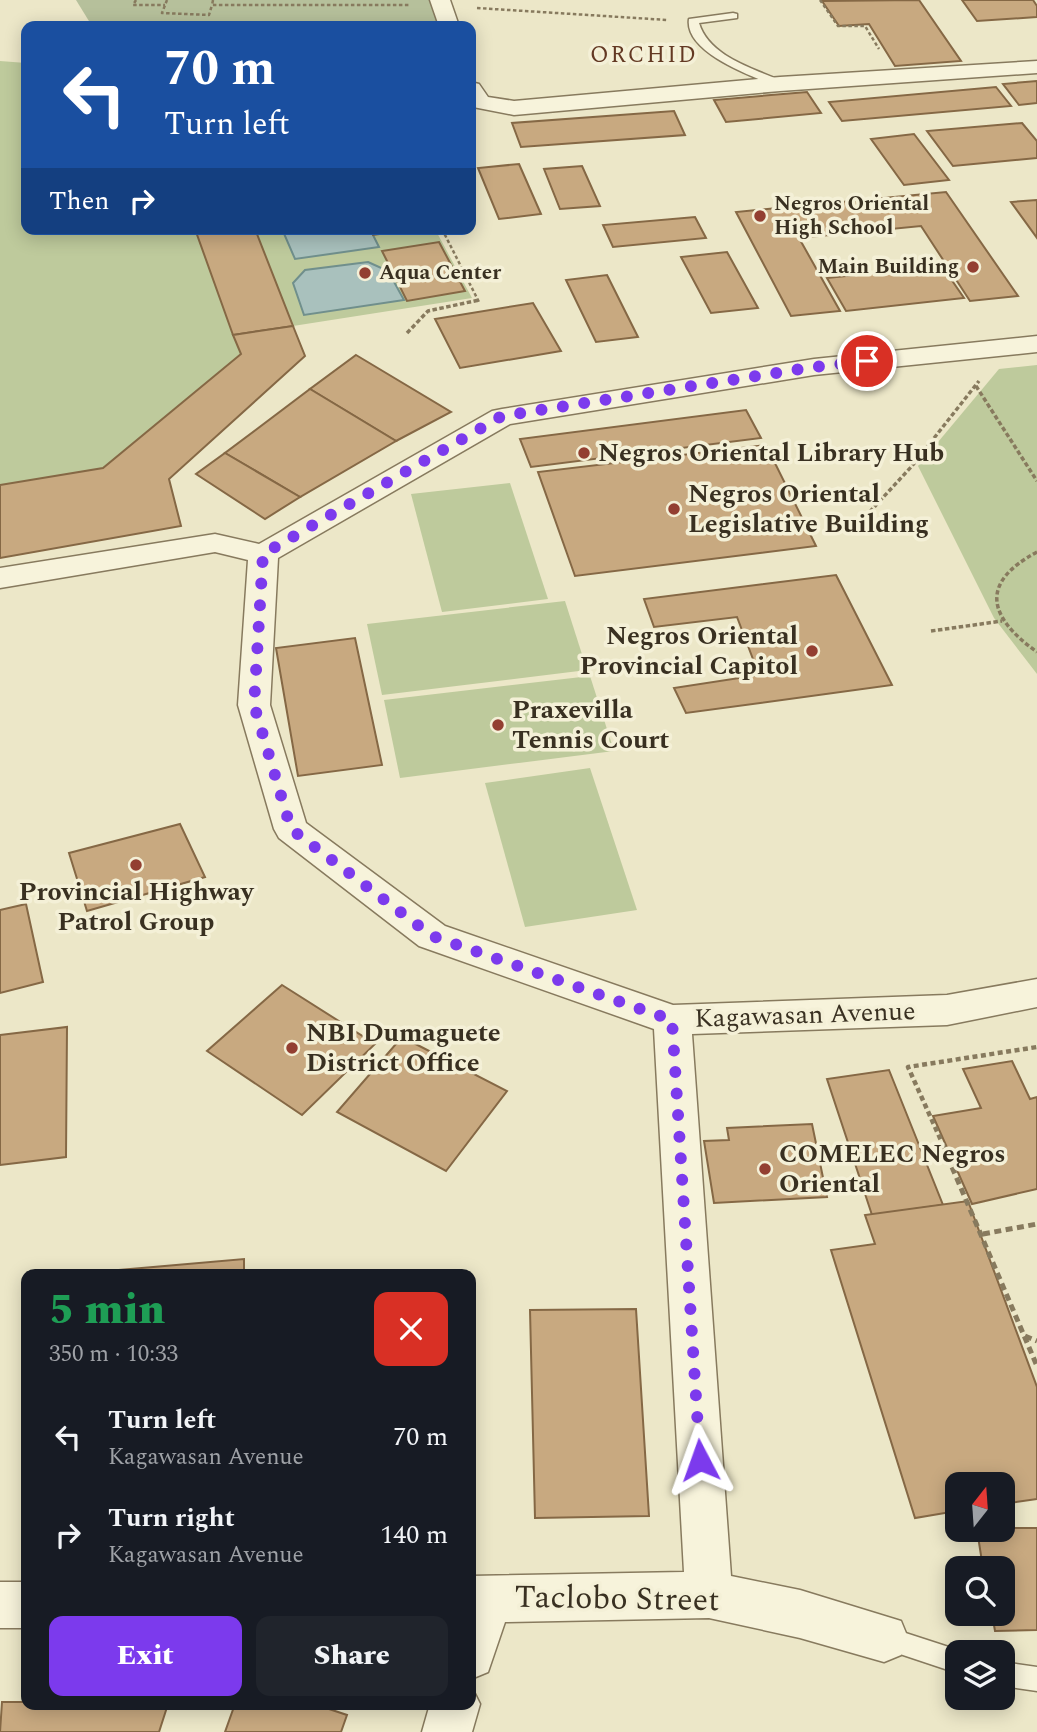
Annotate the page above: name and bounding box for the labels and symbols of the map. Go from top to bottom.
district label: ORCHID [590,38,698,73]
place label: Negros Oriental High School [774,188,929,244]
marker: Negros Oriental High School [752,208,768,224]
place label: Main Building [817,251,959,283]
place label: Aqua Center [379,257,501,289]
marker: Main Building [965,259,981,275]
marker: Aqua Center [357,265,373,281]
pin [837,331,897,391]
place label: Negros Oriental Library Hub [598,433,944,473]
marker: Negros Oriental Library Hub [576,445,592,461]
place label: Negros Oriental Legislative Building [688,474,929,544]
marker: Negros Oriental Legislative Building [666,501,682,517]
place label: Negros Oriental Provincial Capitol [580,616,798,686]
marker: Negros Oriental Provincial Capitol [804,643,820,659]
place label: Praxevilla Tennis Court [512,690,669,760]
marker: Praxevilla Tennis Court [490,717,506,733]
marker: Provincial Highway Patrol Group [128,857,144,873]
place label: Provincial Highway Patrol Group [19,872,255,942]
street label: Kagawasan Avenue [694,991,916,1039]
place label: NBI Dumaguete District Office [306,1013,501,1083]
marker: NBI Dumaguete District Office [284,1040,300,1056]
place label: COMELEC Negros Oriental [779,1134,1006,1204]
marker: COMELEC Negros Oriental [757,1161,773,1177]
position arrow [663,1423,737,1497]
north arrow [945,1472,1015,1542]
street label: Taclobo Street [514,1573,720,1625]

